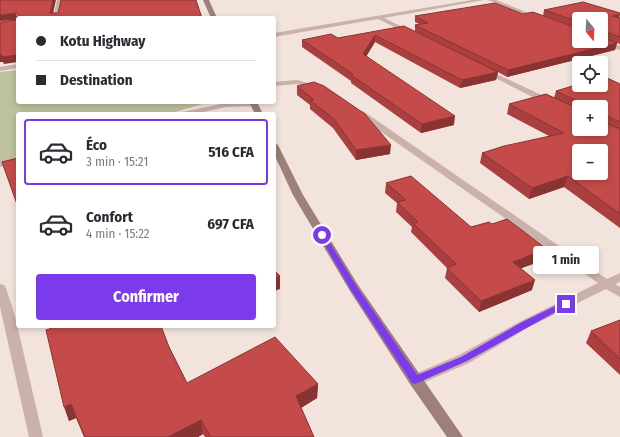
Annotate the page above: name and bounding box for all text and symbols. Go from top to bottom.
north arrow [572,12,608,48]
map controls [572,12,608,180]
text: Kotu Highway [60,32,145,50]
button: locate [572,56,608,92]
text: Destination [60,71,133,89]
button: + [572,100,608,136]
icon: car [38,134,74,170]
text: Éco [86,136,107,154]
text: 516 CFA [208,143,254,161]
button: − [572,144,608,180]
text: 3 min · 15:21 [86,154,148,169]
icon: car [38,206,74,242]
text: Confort [86,208,133,226]
text: 697 CFA [207,215,254,233]
text: 4 min · 15:22 [86,226,150,241]
route start [313,226,331,244]
callout: 1 min [533,246,599,274]
text: 1 min [552,252,580,267]
button: Confirmer [36,274,256,320]
route end [557,295,575,313]

